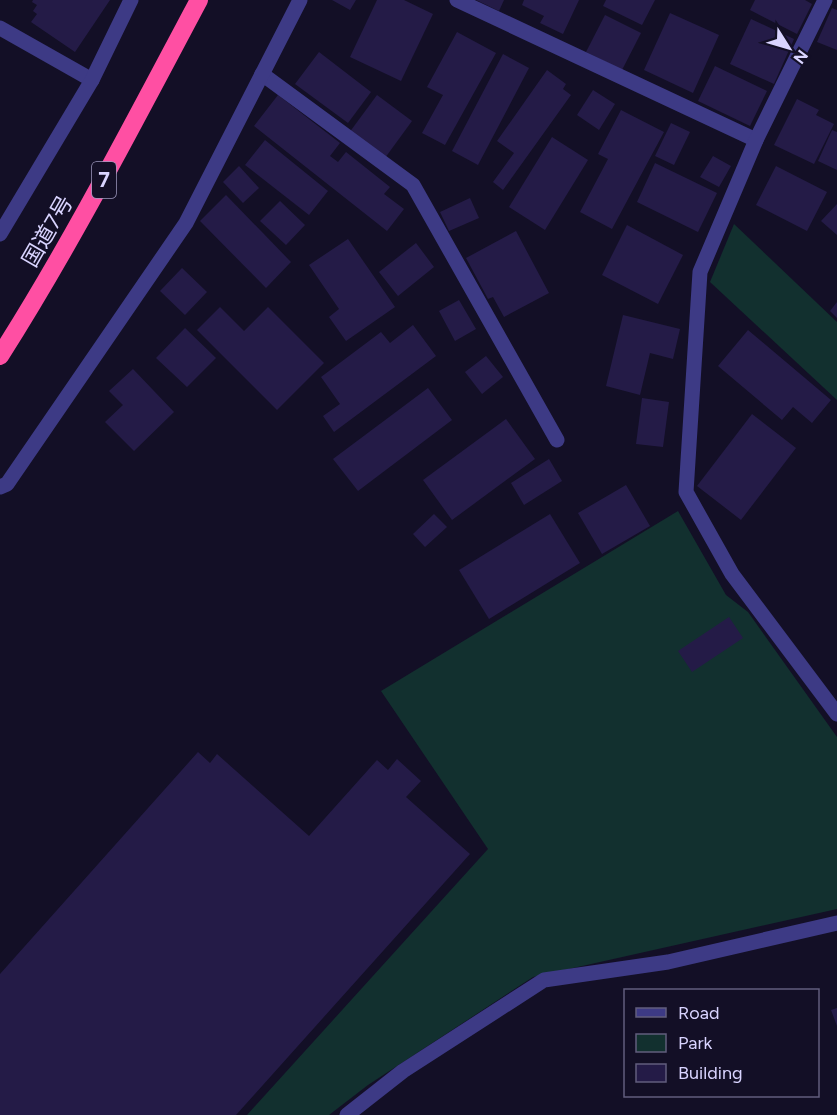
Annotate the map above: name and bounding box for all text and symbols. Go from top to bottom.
north arrow [759,18,819,78]
text: N [789,46,812,67]
road number: 7 [92,162,116,198]
street label: 国道7号 [16,191,79,272]
legend [624,989,819,1097]
text: Road [678,1002,719,1024]
text: Park [678,1032,713,1054]
text: Building [678,1062,743,1084]

